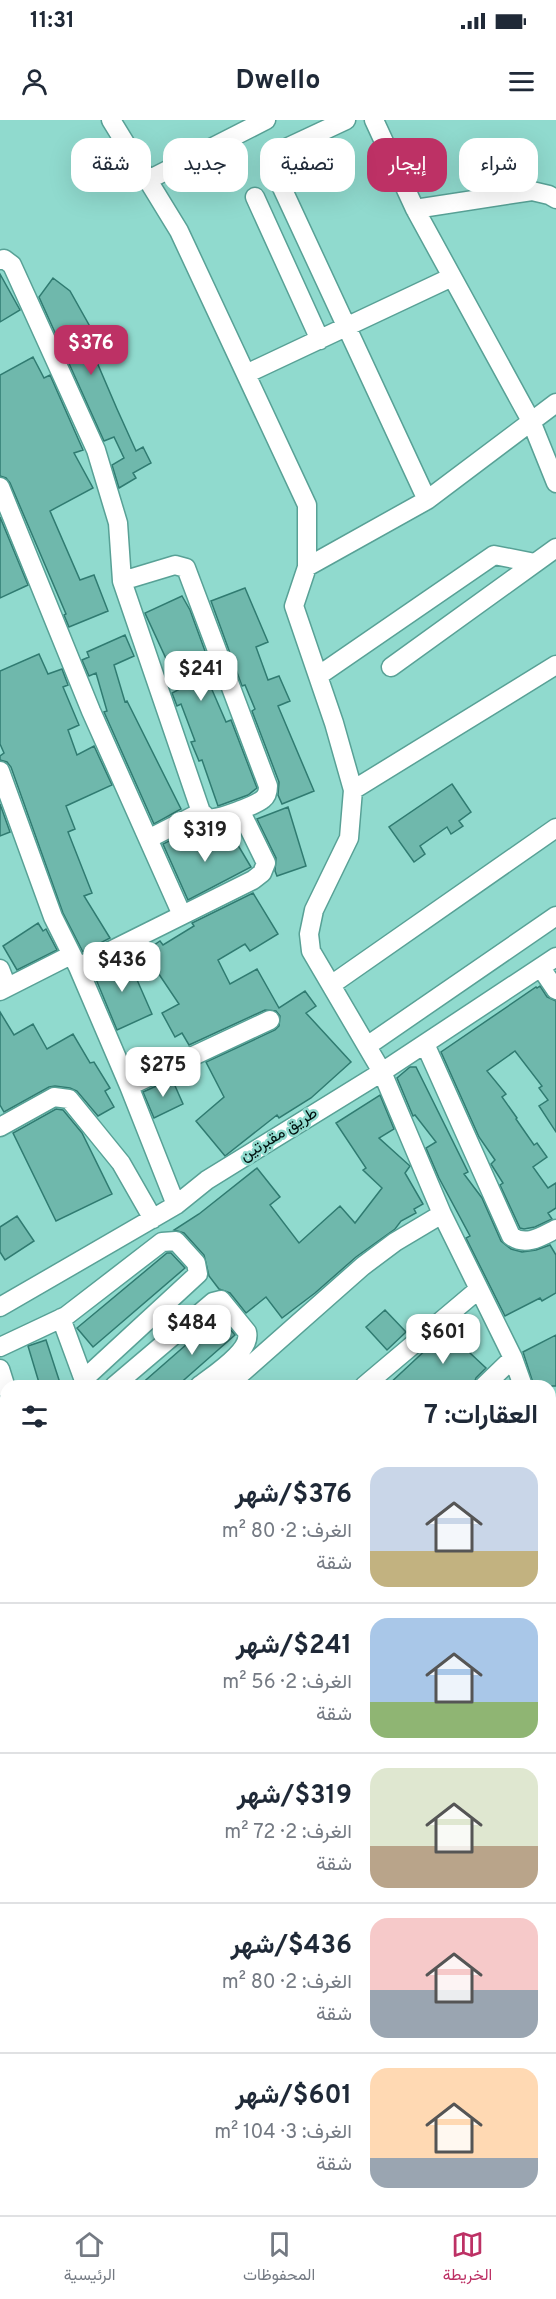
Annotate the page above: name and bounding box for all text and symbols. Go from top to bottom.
text: 11:31 [30,8,75,35]
text: Dwello [236,64,320,98]
icon: person [18,65,51,98]
icon: menu [505,65,538,98]
chip: شقة [71,138,151,192]
chip: جديد [163,138,248,192]
chip: تصفية [260,138,355,192]
chip: إيجار [367,138,447,192]
chip: شراء [459,138,538,192]
pin: $376 [55,325,127,376]
text: $376 [68,331,114,357]
pin: $241 [165,651,237,702]
text: $241 [178,657,224,683]
pin: $319 [169,812,241,863]
text: $319 [183,818,227,844]
pin: $436 [86,942,158,993]
text: $436 [97,948,147,974]
pin: $275 [127,1047,199,1098]
text: $275 [139,1053,187,1079]
street label: طريق مقبرتين [237,1103,321,1167]
pin: $484 [156,1305,228,1356]
text: $484 [167,1311,217,1337]
pin: $601 [407,1314,479,1365]
text: $601 [420,1320,466,1346]
icon: filters [18,1400,51,1433]
text: العقارات: 7 [424,1400,538,1433]
text: $376/شهر [235,1479,352,1512]
icon: home [418,1491,490,1563]
text: الغرف: 2 · 80 m² [222,1519,352,1545]
text: شقة [316,1551,352,1577]
text: $241/شهر [236,1630,352,1663]
icon: home [418,1642,490,1714]
text: الغرف: 2 · 56 m² [222,1670,352,1696]
text: شقة [316,1702,352,1728]
text: $319/شهر [237,1780,352,1813]
icon: home [418,1792,490,1864]
text: الغرف: 2 · 72 m² [224,1820,352,1846]
text: شقة [316,1852,352,1878]
text: $436/شهر [230,1930,352,1963]
icon: home [418,1942,490,2014]
text: الغرف: 2 · 80 m² [222,1970,352,1996]
text: شقة [316,2002,352,2028]
text: $601/شهر [235,2080,352,2113]
icon: home [418,2092,490,2164]
text: الغرف: 3 · 104 m² [214,2120,352,2146]
text: شقة [316,2152,352,2178]
tab: الرئيسية [64,2228,116,2289]
tab: المحفوظات [243,2228,315,2289]
tab: الخريطة [443,2228,492,2289]

